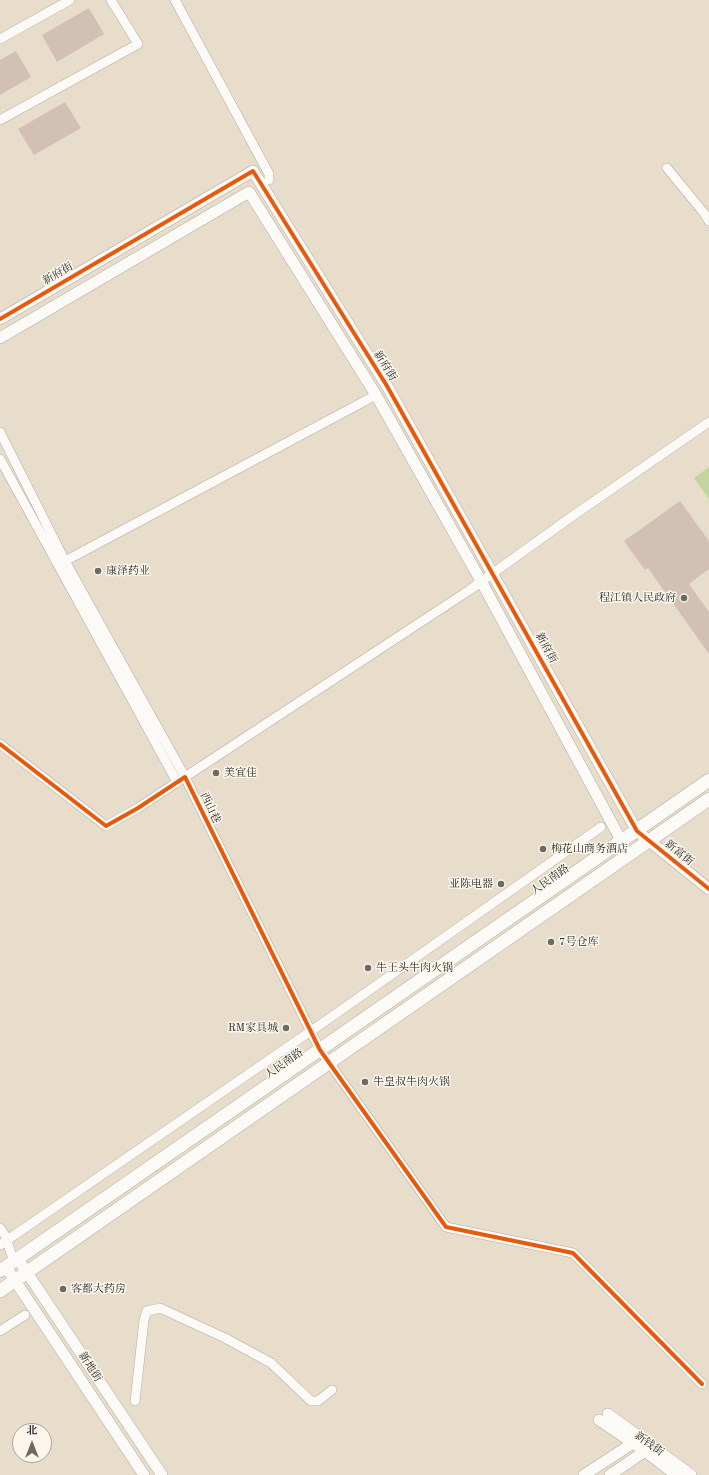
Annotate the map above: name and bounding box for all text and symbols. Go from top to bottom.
street label: 新府街 [40,260,76,288]
street label: 新府街 [371,349,399,383]
place label: 康泽药业 [106,564,150,578]
marker: 康泽药业 [93,566,103,576]
place label: 程江镇人民政府 [599,591,676,605]
marker: 程江镇人民政府 [679,593,689,603]
street label: 新府街 [532,630,560,666]
place label: 美宜佳 [224,766,257,780]
marker: 美宜佳 [211,768,221,778]
street label: 西山巷 [197,790,223,826]
street label: 新富街 [662,837,696,869]
place label: 梅花山商务酒店 [551,842,628,856]
marker: 梅花山商务酒店 [538,844,548,854]
street label: 人民南路 [528,862,572,898]
place label: 亚陈电器 [449,877,493,891]
marker: 亚陈电器 [496,879,506,889]
place label: 7号仓库 [559,935,598,949]
marker: 7号仓库 [546,937,556,947]
place label: 牛王头牛肉火锅 [376,961,453,975]
marker: 牛王头牛肉火锅 [363,963,373,973]
place label: RM家具城 [228,1021,278,1035]
marker: RM家具城 [281,1023,291,1033]
street label: 人民南路 [262,1046,306,1082]
place label: 牛皇叔牛肉火锅 [373,1075,450,1089]
marker: 牛皇叔牛肉火锅 [360,1077,370,1087]
place label: 客都大药房 [71,1282,126,1296]
marker: 客都大药房 [58,1284,68,1294]
street label: 新地街 [75,1350,105,1384]
north arrow [12,1423,52,1463]
text: 北 [27,1426,38,1437]
street label: 新钱街 [632,1429,666,1459]

